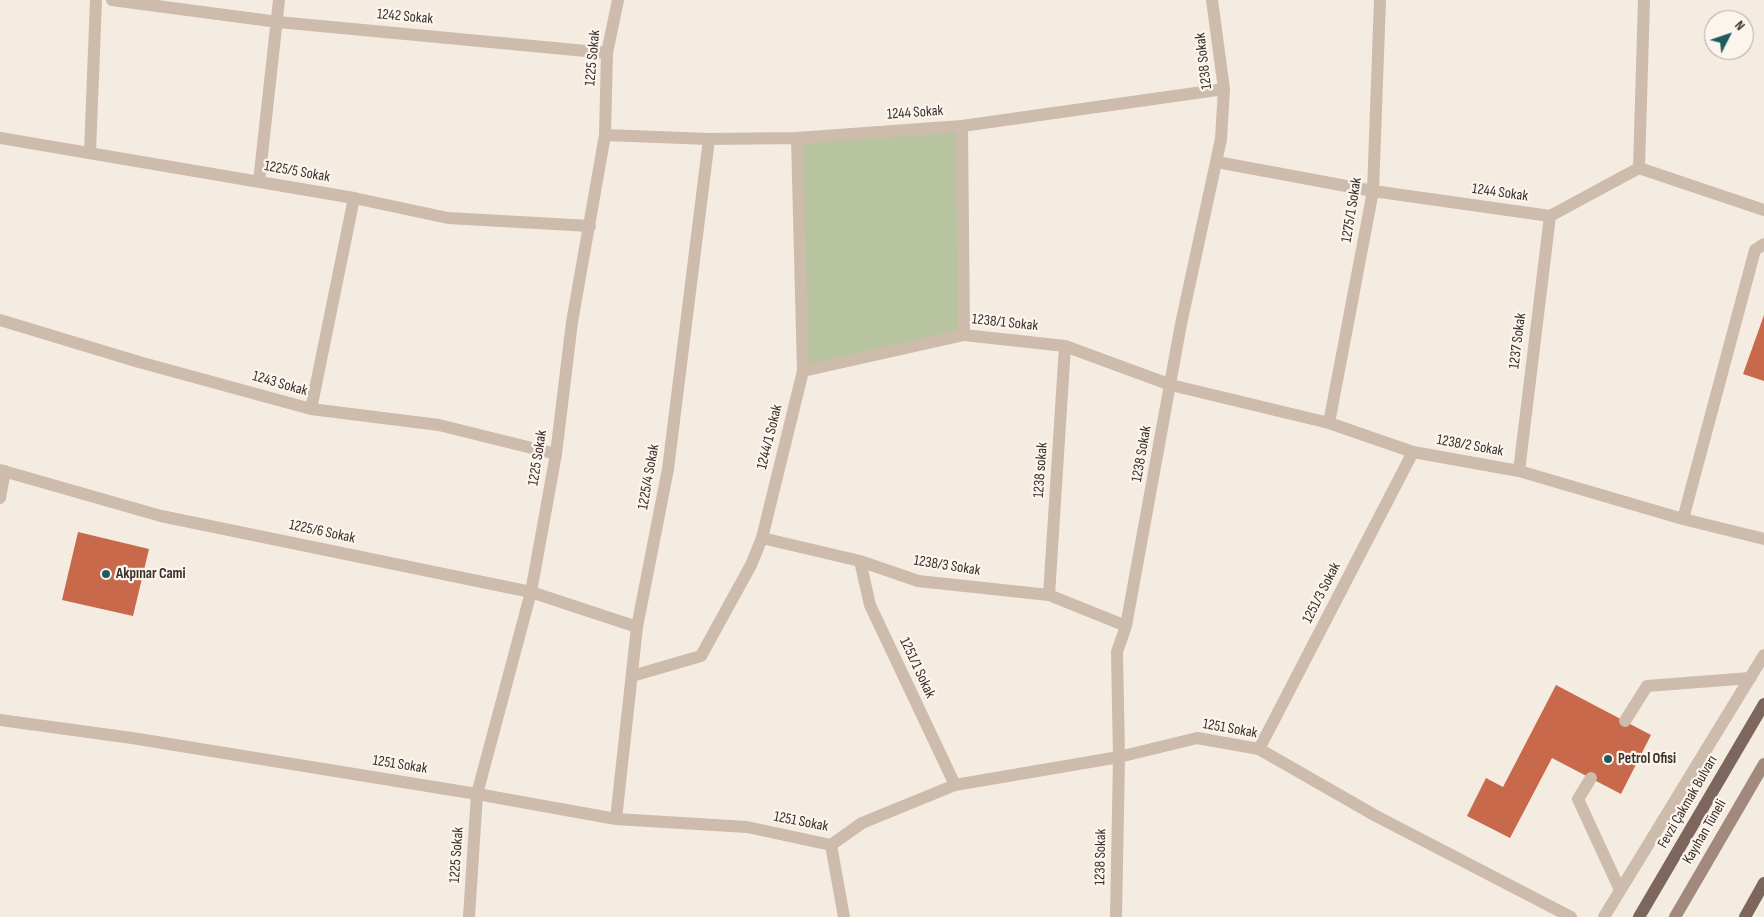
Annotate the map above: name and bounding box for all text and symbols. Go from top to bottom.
street label: 1242 Sokak [376,6,434,28]
north arrow [1704,10,1754,60]
text: N [1731,17,1749,34]
street label: 1225 Sokak [582,29,604,87]
street label: 1238 Sokak [1192,32,1216,90]
street label: 1244 Sokak [886,102,944,124]
street label: 1225/5 Sokak [263,157,331,187]
street label: 1275/1 Sokak [1338,176,1366,244]
street label: 1244 Sokak [1471,180,1529,206]
street label: 1238/1 Sokak [971,311,1039,335]
street label: 1237 Sokak [1506,312,1530,370]
street label: 1243 Sokak [250,368,310,400]
street label: 1244/1 Sokak [753,403,787,471]
street label: 1238 Sokak [1128,424,1156,484]
street label: 1225 Sokak [525,429,551,487]
street label: 1238/2 Sokak [1435,431,1505,461]
street label: 1238 sokak [1030,442,1052,498]
street label: 1225/4 Sokak [634,443,664,511]
street label: 1225/6 Sokak [287,516,357,548]
street label: 1238/3 Sokak [912,552,982,580]
street label: 1251/3 Sokak [1299,559,1345,627]
place label: Akpınar Cami [116,565,186,583]
marker: Akpınar Cami [100,568,112,580]
street label: 1251/1 Sokak [895,635,939,701]
street label: 1251 Sokak [1201,715,1259,743]
place label: Petrol Ofisi [1618,750,1676,768]
street label: 1251 Sokak [371,752,429,778]
street label: Fevzi Çakmak Bulvarı [1654,752,1722,852]
marker: Petrol Ofisi [1602,753,1614,765]
street label: Kayıhan Tüneli [1679,797,1731,867]
street label: 1251 Sokak [772,808,830,836]
street label: 1225 Sokak [446,826,468,884]
street label: 1238 Sokak [1092,828,1110,886]

